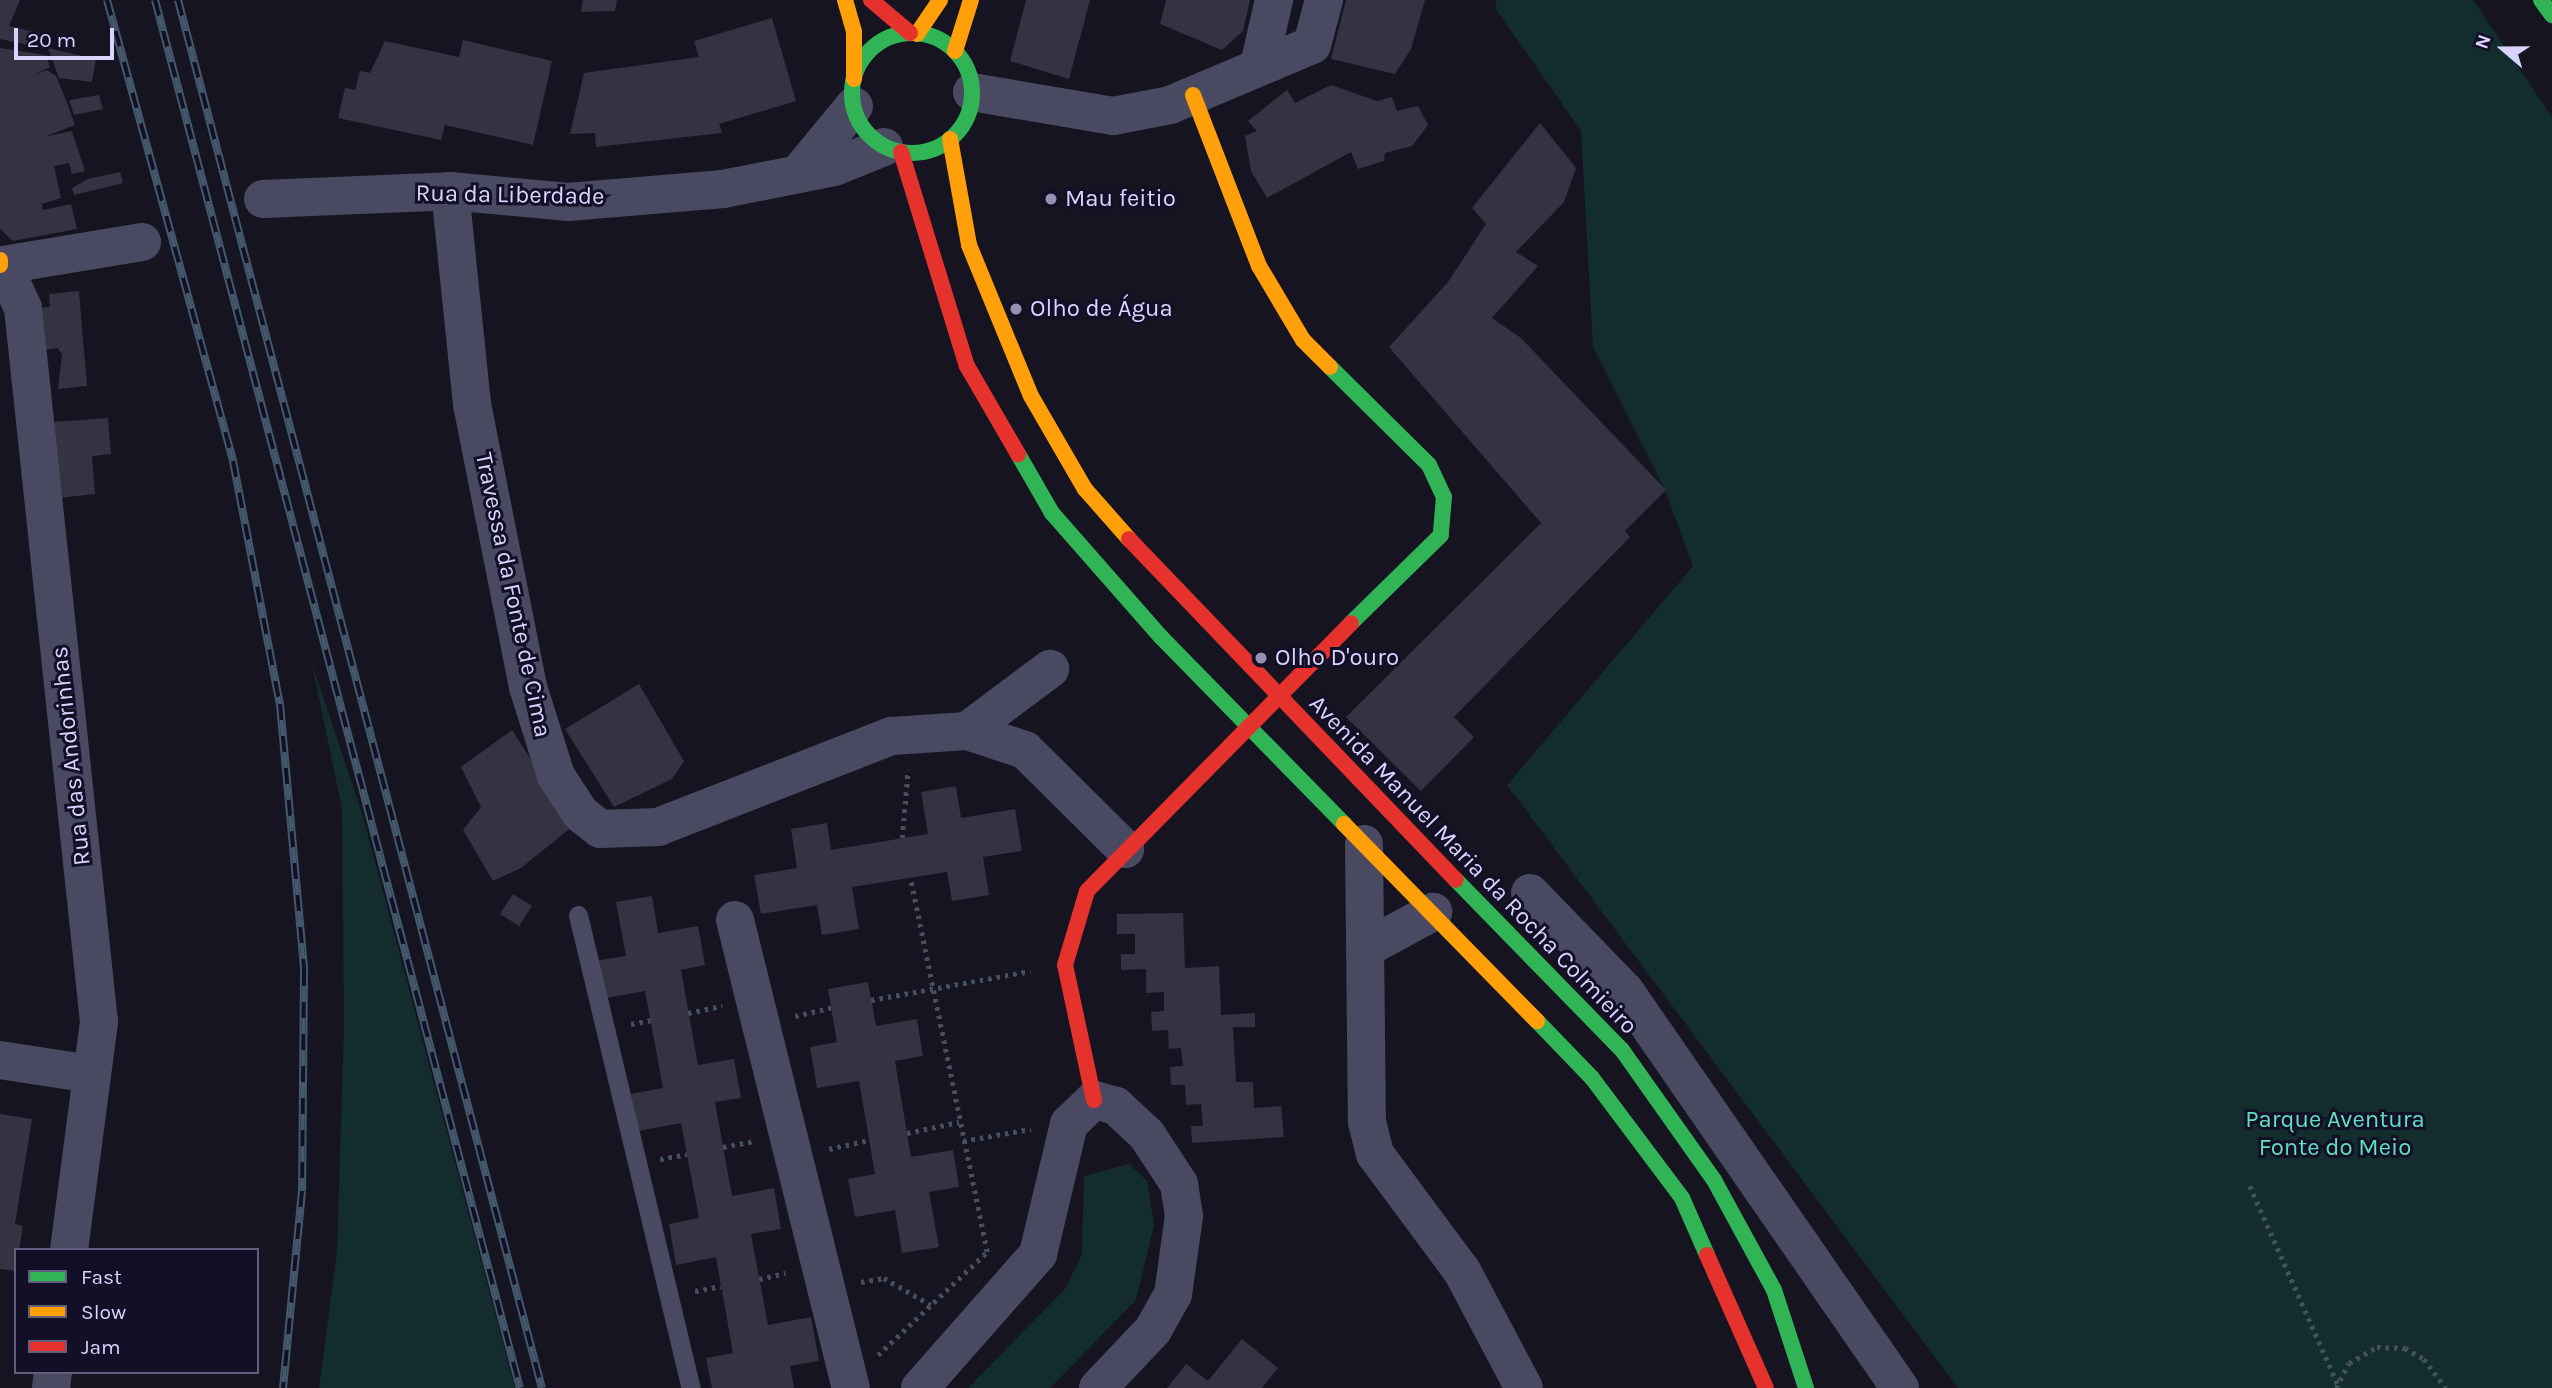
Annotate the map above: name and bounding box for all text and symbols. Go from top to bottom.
scale bar [18,14,117,58]
north arrow [2468,14,2538,84]
text: 20 m [27,28,76,52]
text: N [2471,32,2496,52]
street label: Rua da Liberdade [415,179,605,211]
place label: Mau feitio [1065,185,1176,213]
marker: Mau feitio [1043,191,1059,207]
place label: Olho de Água [1030,295,1173,323]
marker: Olho de Água [1008,301,1024,317]
street label: Travessa da Fonte de Cima [469,450,557,740]
place label: Olho D'ouro [1275,644,1399,672]
street label: Rua das Andorinhas [45,645,97,867]
marker: Olho D'ouro [1253,650,1269,666]
street label: Avenida Manuel Maria da Rocha Colmieiro [1303,689,1643,1041]
park label: Parque Aventura Fonte do Meio [2245,1106,2425,1162]
legend [14,1248,259,1374]
text: Fast [81,1265,122,1289]
text: Slow [81,1300,126,1324]
text: Jam [81,1335,121,1359]

